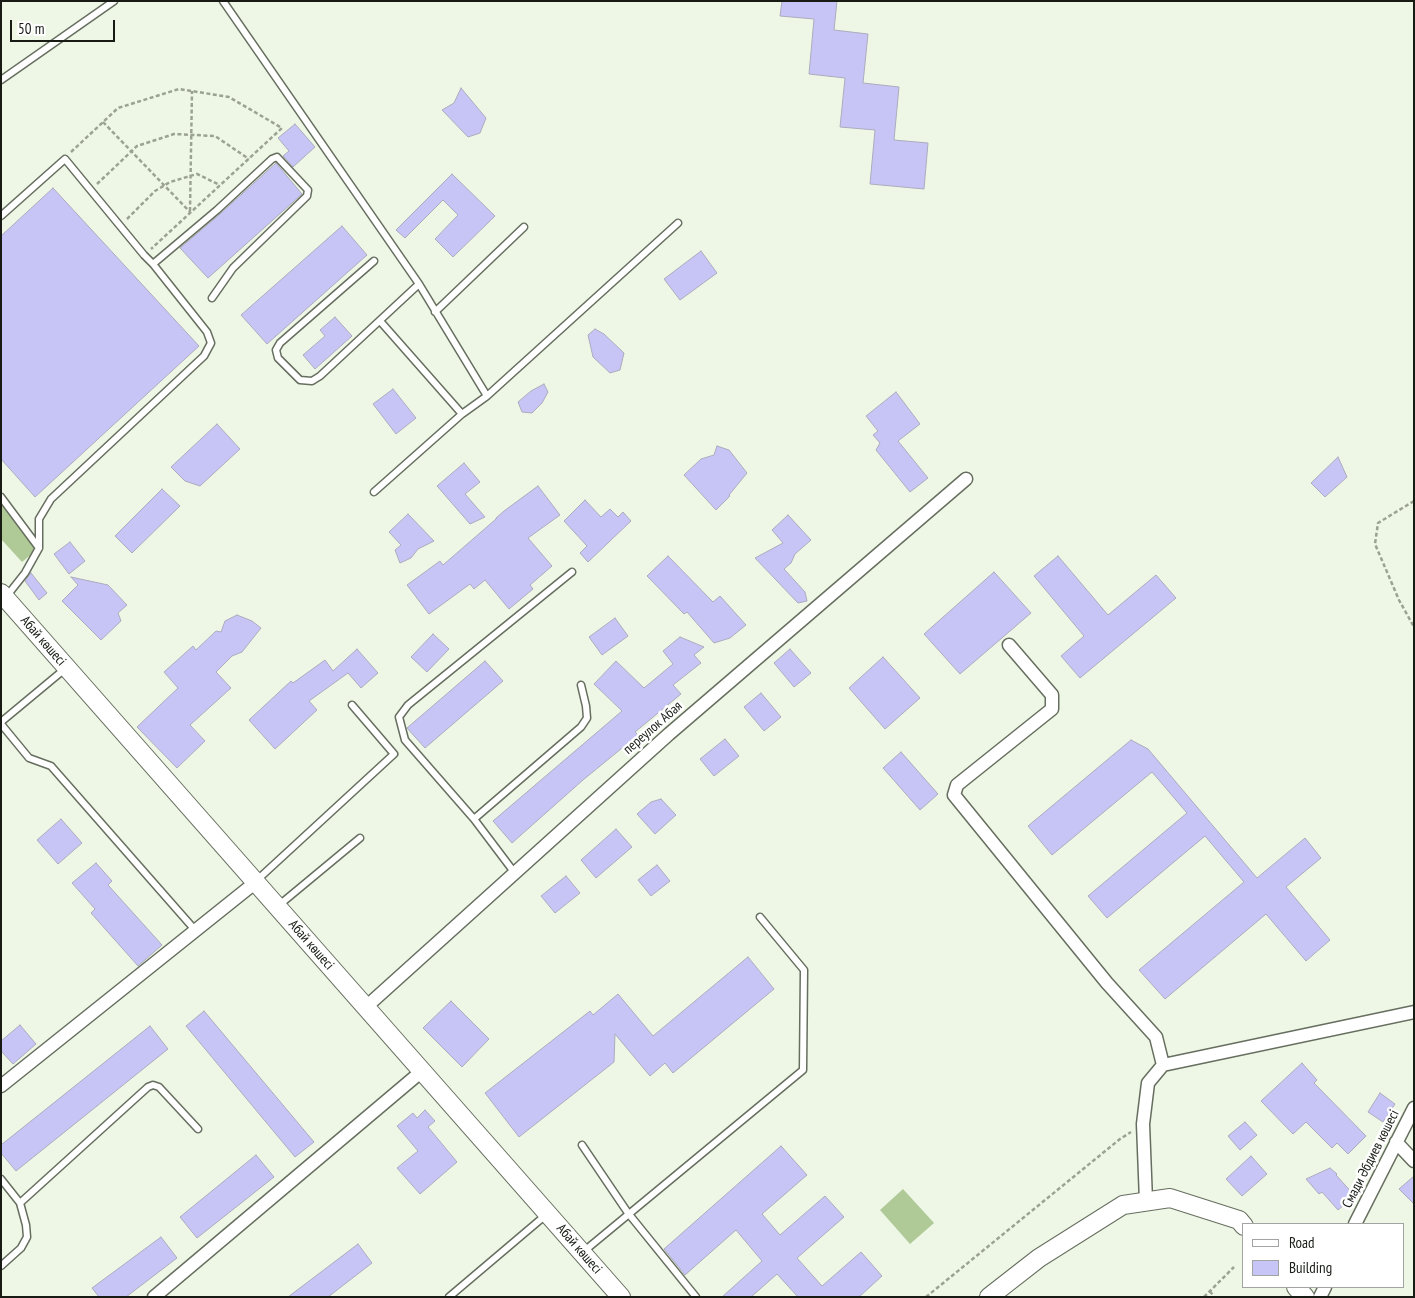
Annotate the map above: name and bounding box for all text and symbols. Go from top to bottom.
scale bar [12,10,118,42]
text: 50 m [18,19,44,38]
street label: Абай көшесі [17,613,69,669]
street label: переулок Абая [620,698,686,758]
street label: Абай көшесі [285,917,337,973]
street label: Смади Әбдиев көшесі [1339,1107,1403,1211]
street label: Абай көшесі [553,1221,605,1277]
legend [1242,1223,1405,1288]
text: Road [1289,1233,1315,1252]
text: Building [1289,1258,1332,1277]

